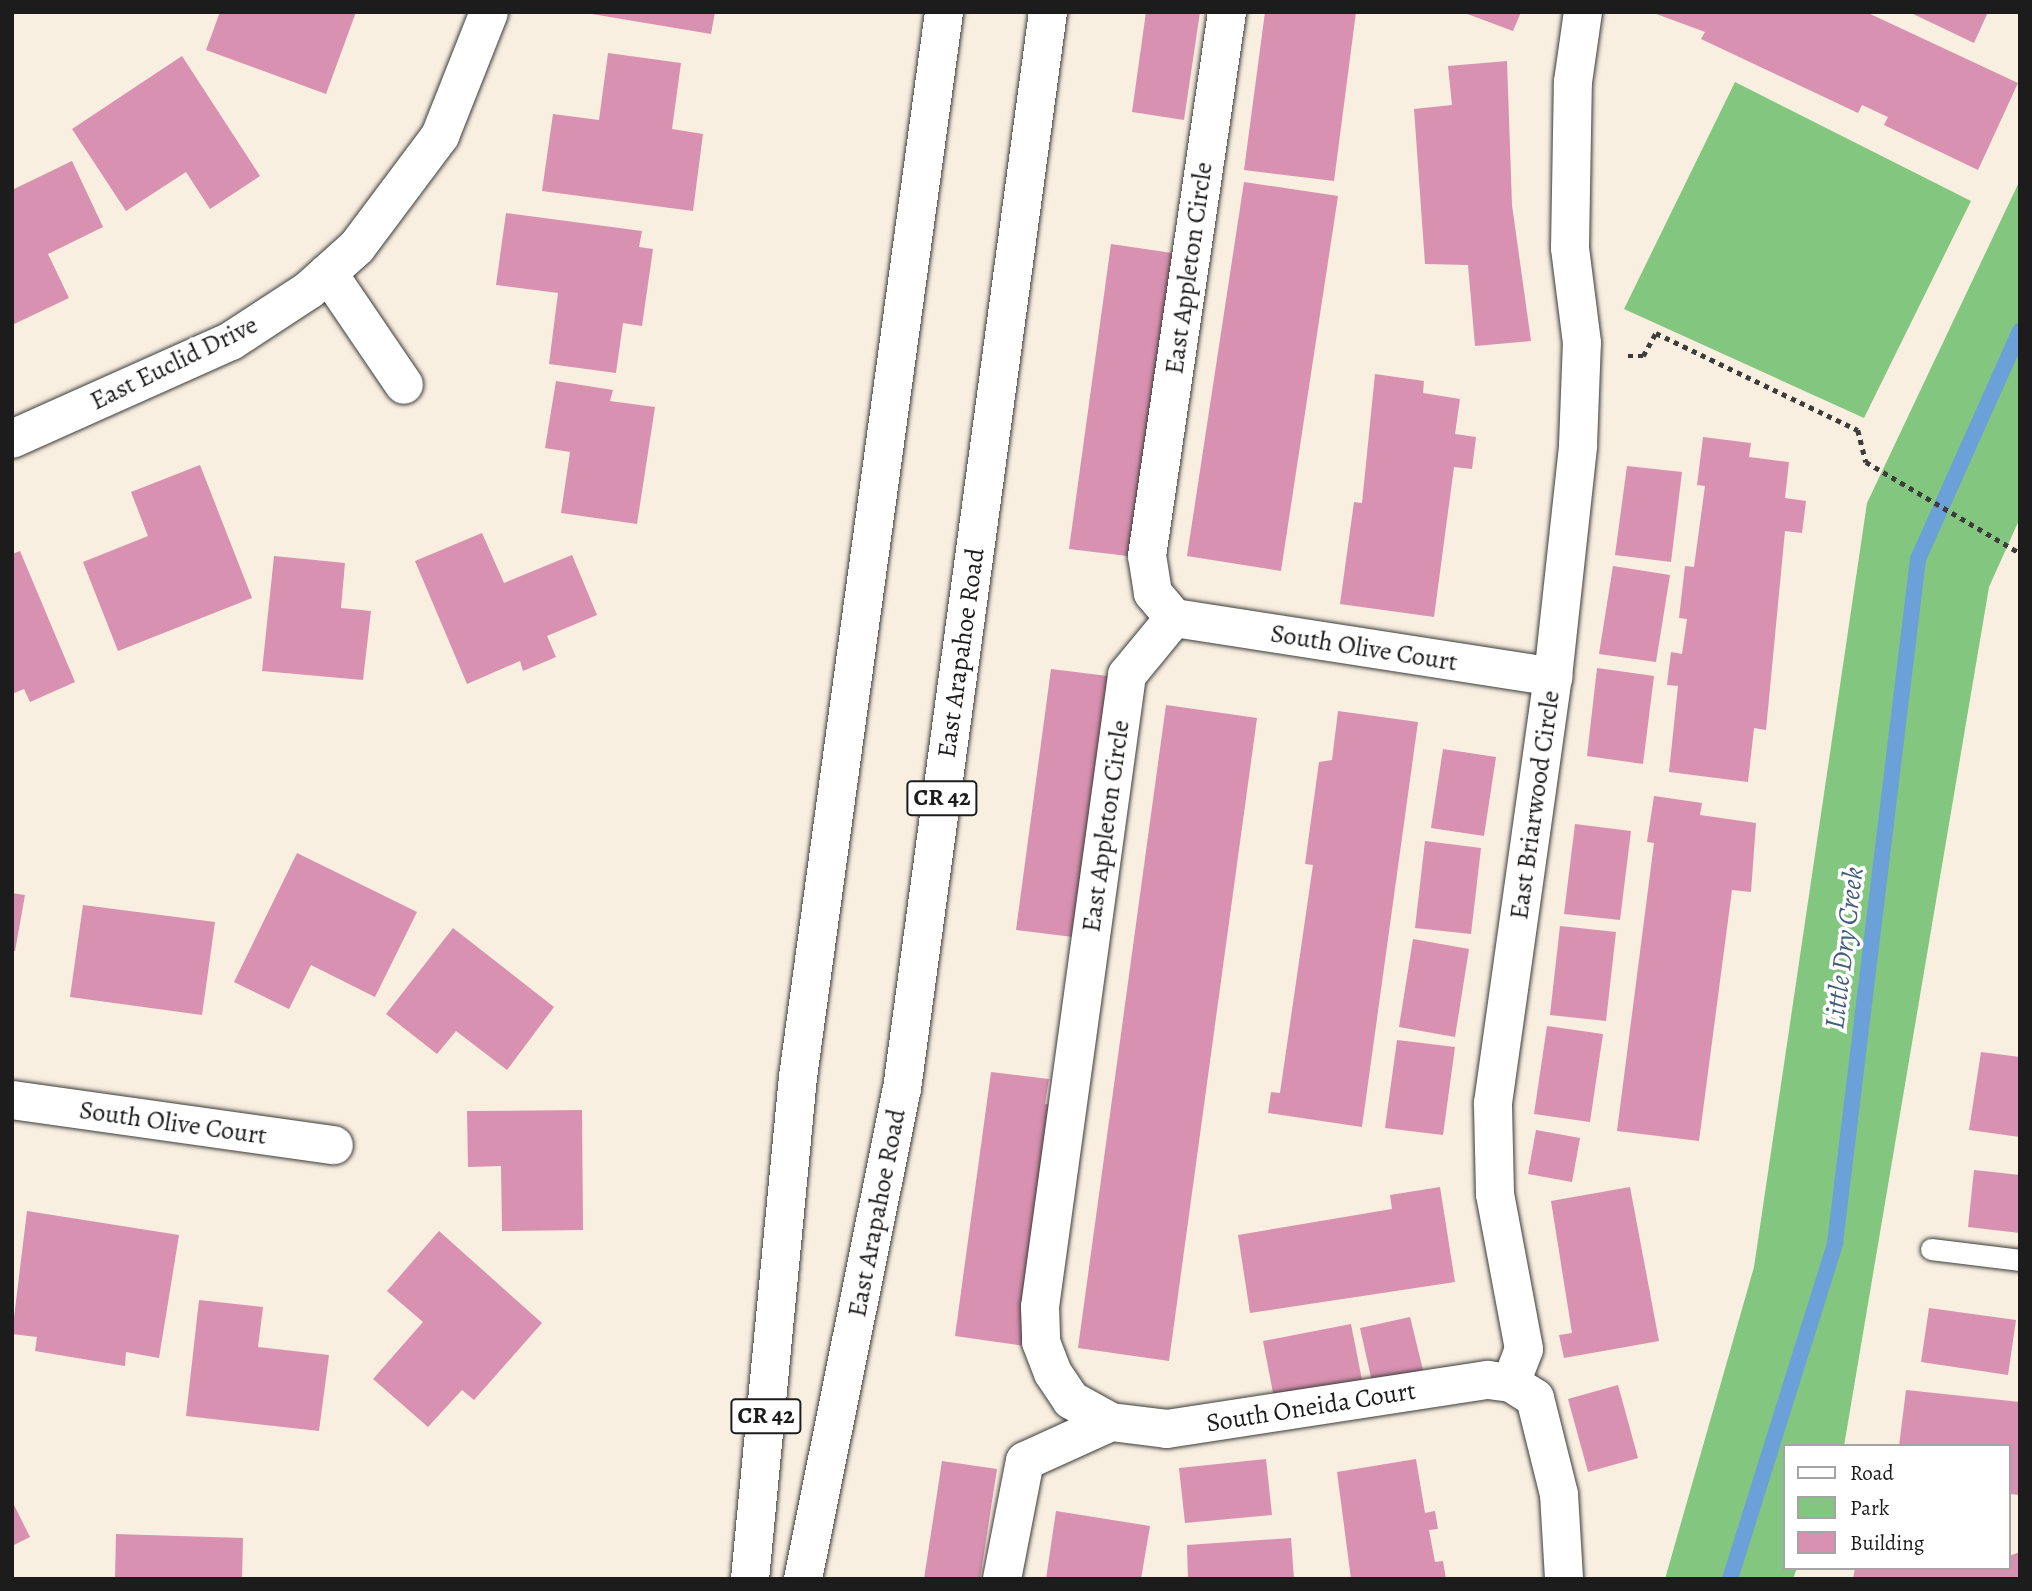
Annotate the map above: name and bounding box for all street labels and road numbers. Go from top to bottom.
street label: East Appleton Circle [1159,160,1219,376]
street label: East Euclid Drive [85,309,263,417]
street label: East Arapahoe Road [931,546,991,760]
street label: South Olive Court [1268,618,1460,678]
street label: East Briarwood Circle [1503,689,1567,921]
street label: East Appleton Circle [1076,718,1136,934]
road number: CR 42 [905,778,979,818]
street label: South Olive Court [77,1094,269,1152]
street label: East Arapahoe Road [842,1106,912,1320]
street label: South Oneida Court [1204,1375,1418,1439]
road number: CR 42 [729,1396,803,1436]

